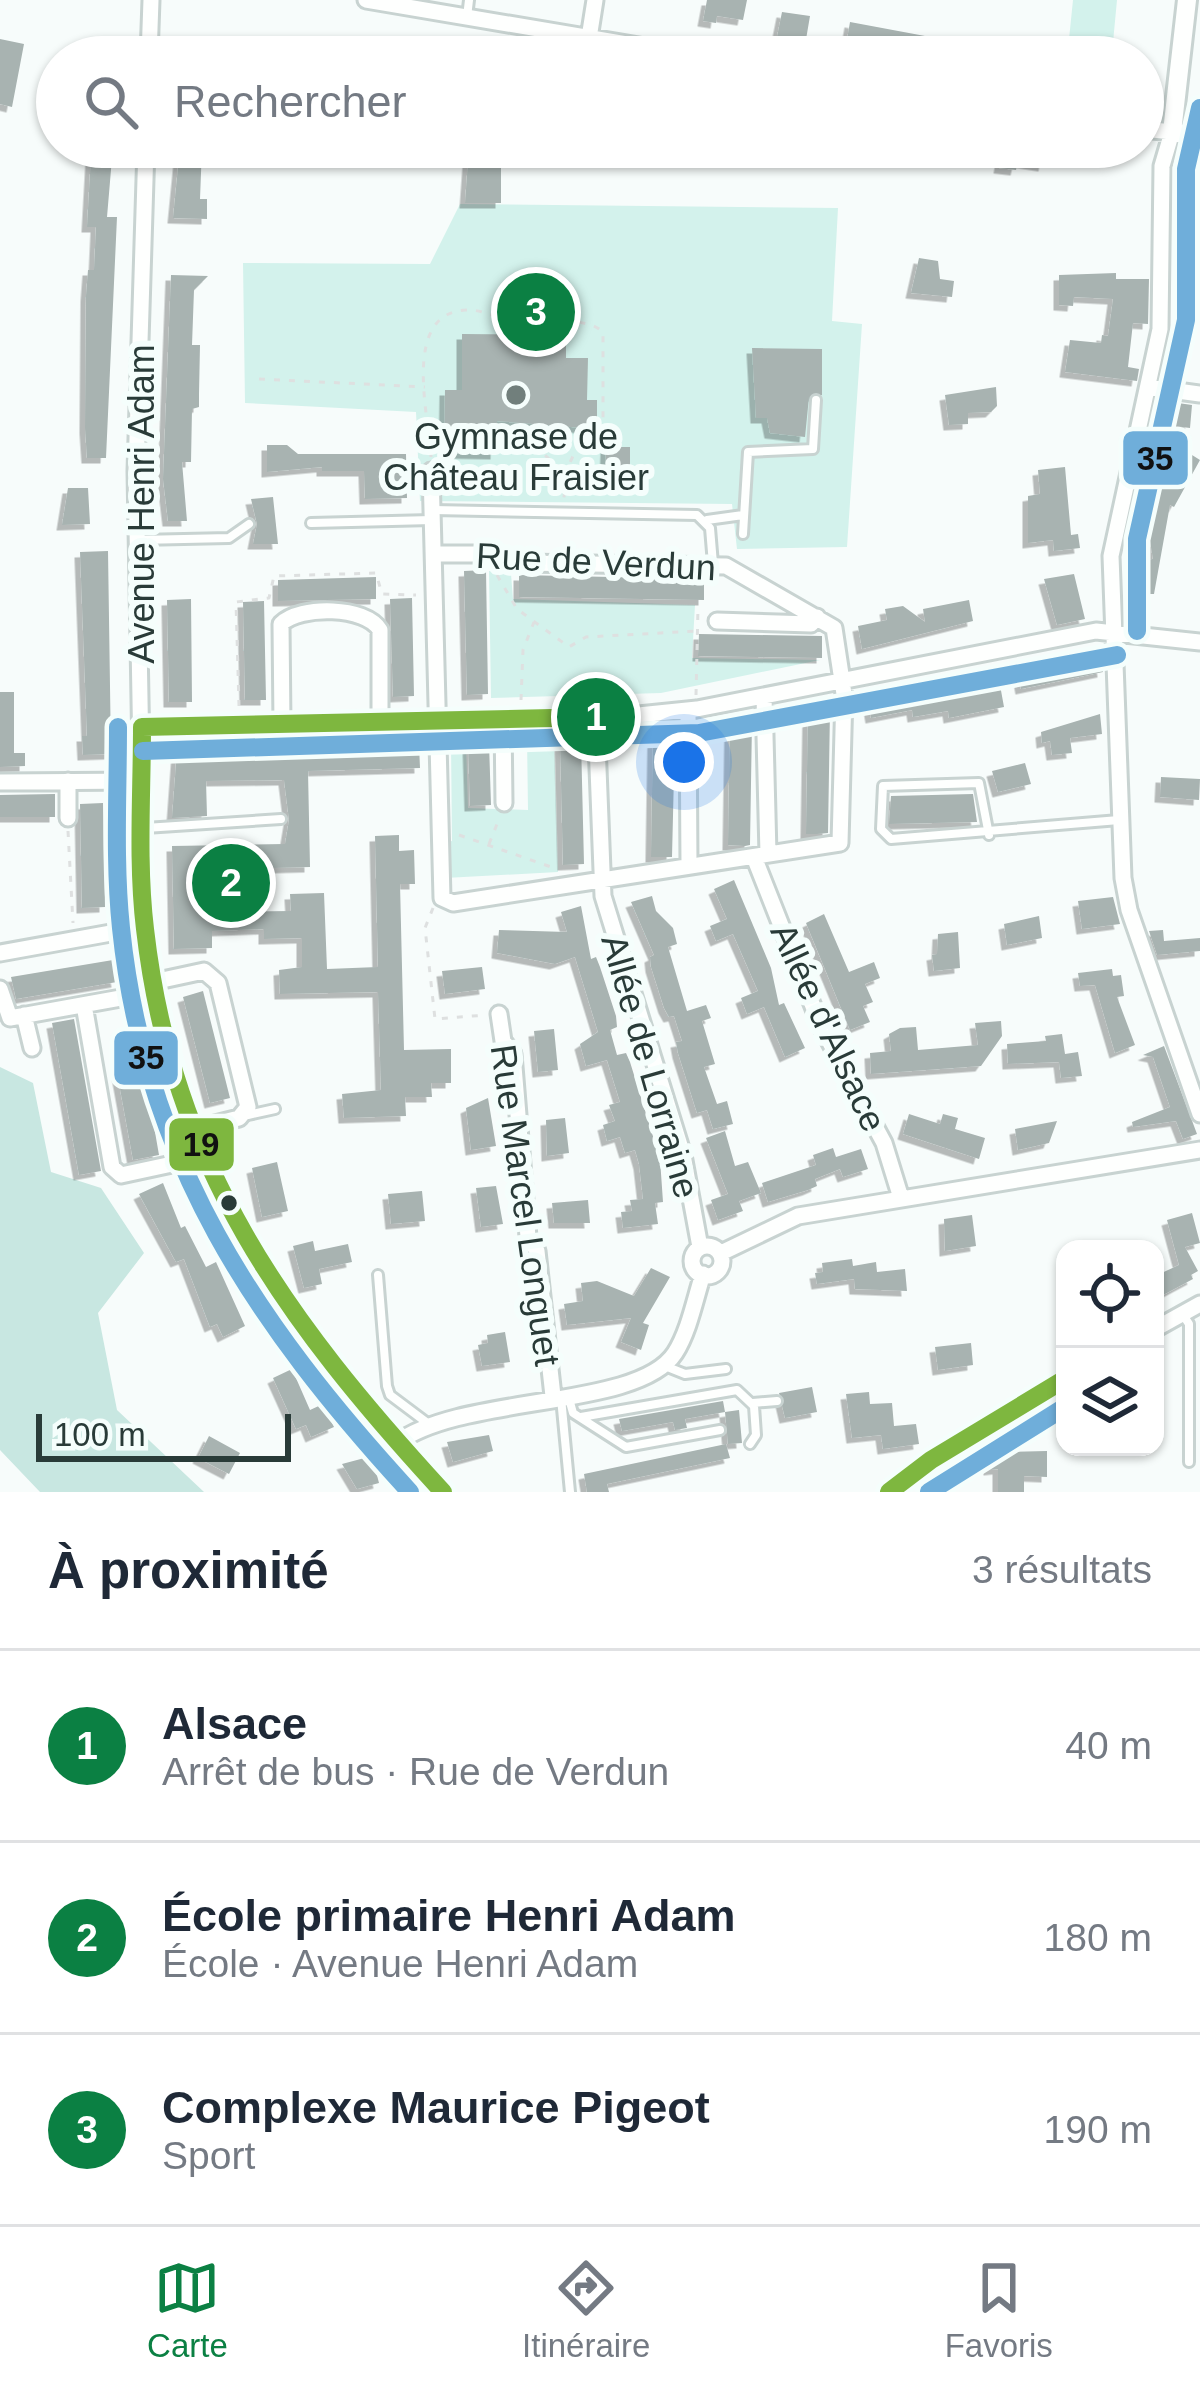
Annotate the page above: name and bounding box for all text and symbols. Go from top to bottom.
search box [36,36,1164,168]
icon: search [78,69,144,135]
text: Rechercher [174,76,407,127]
pin: 3 [497,267,575,357]
street label: Avenue Henri Adam [121,344,162,664]
marker: Gymnase de Château Fraisier [503,382,529,408]
place label: Gymnase de Château Fraisier [383,416,649,498]
line badge: 35 [1121,429,1190,487]
text: 35 [1137,440,1173,477]
street label: Rue de Verdun [475,535,717,588]
pin: 1 [557,672,635,762]
your location [654,732,714,792]
pin: 2 [192,838,270,928]
street label: Allée d'Alsace [762,917,895,1138]
street label: Allée de Lorraine [593,930,708,1203]
line badge: 35 [112,1029,180,1087]
text: 35 [128,1039,164,1076]
street label: Rue Marcel Longuet [483,1042,568,1368]
line badge: 19 [167,1116,236,1173]
text: 19 [183,1126,219,1163]
unlabelled marker [218,1192,240,1214]
map controls [1056,1240,1164,1456]
button: locate [1056,1240,1164,1348]
button: layers [1056,1348,1164,1456]
scale bar [36,1408,291,1461]
text: 100 m [54,1416,146,1453]
text: À proximité [48,1542,329,1599]
text: 3 résultats [972,1548,1152,1591]
text: Alsace [162,1698,307,1749]
text: 1 [76,1724,98,1767]
text: 40 m [1065,1724,1152,1767]
text: Arrêt de bus · Rue de Verdun [162,1750,669,1793]
text: École primaire Henri Adam [162,1890,736,1941]
text: 2 [76,1916,98,1959]
text: 180 m [1044,1916,1152,1959]
text: École · Avenue Henri Adam [162,1942,638,1985]
text: Complexe Maurice Pigeot [162,2082,710,2133]
text: 3 [76,2108,98,2151]
text: 190 m [1044,2108,1152,2151]
text: Sport [162,2134,255,2177]
tab: Carte [147,2255,228,2365]
tab: Itinéraire [522,2255,650,2365]
tab: Favoris [945,2255,1053,2365]

